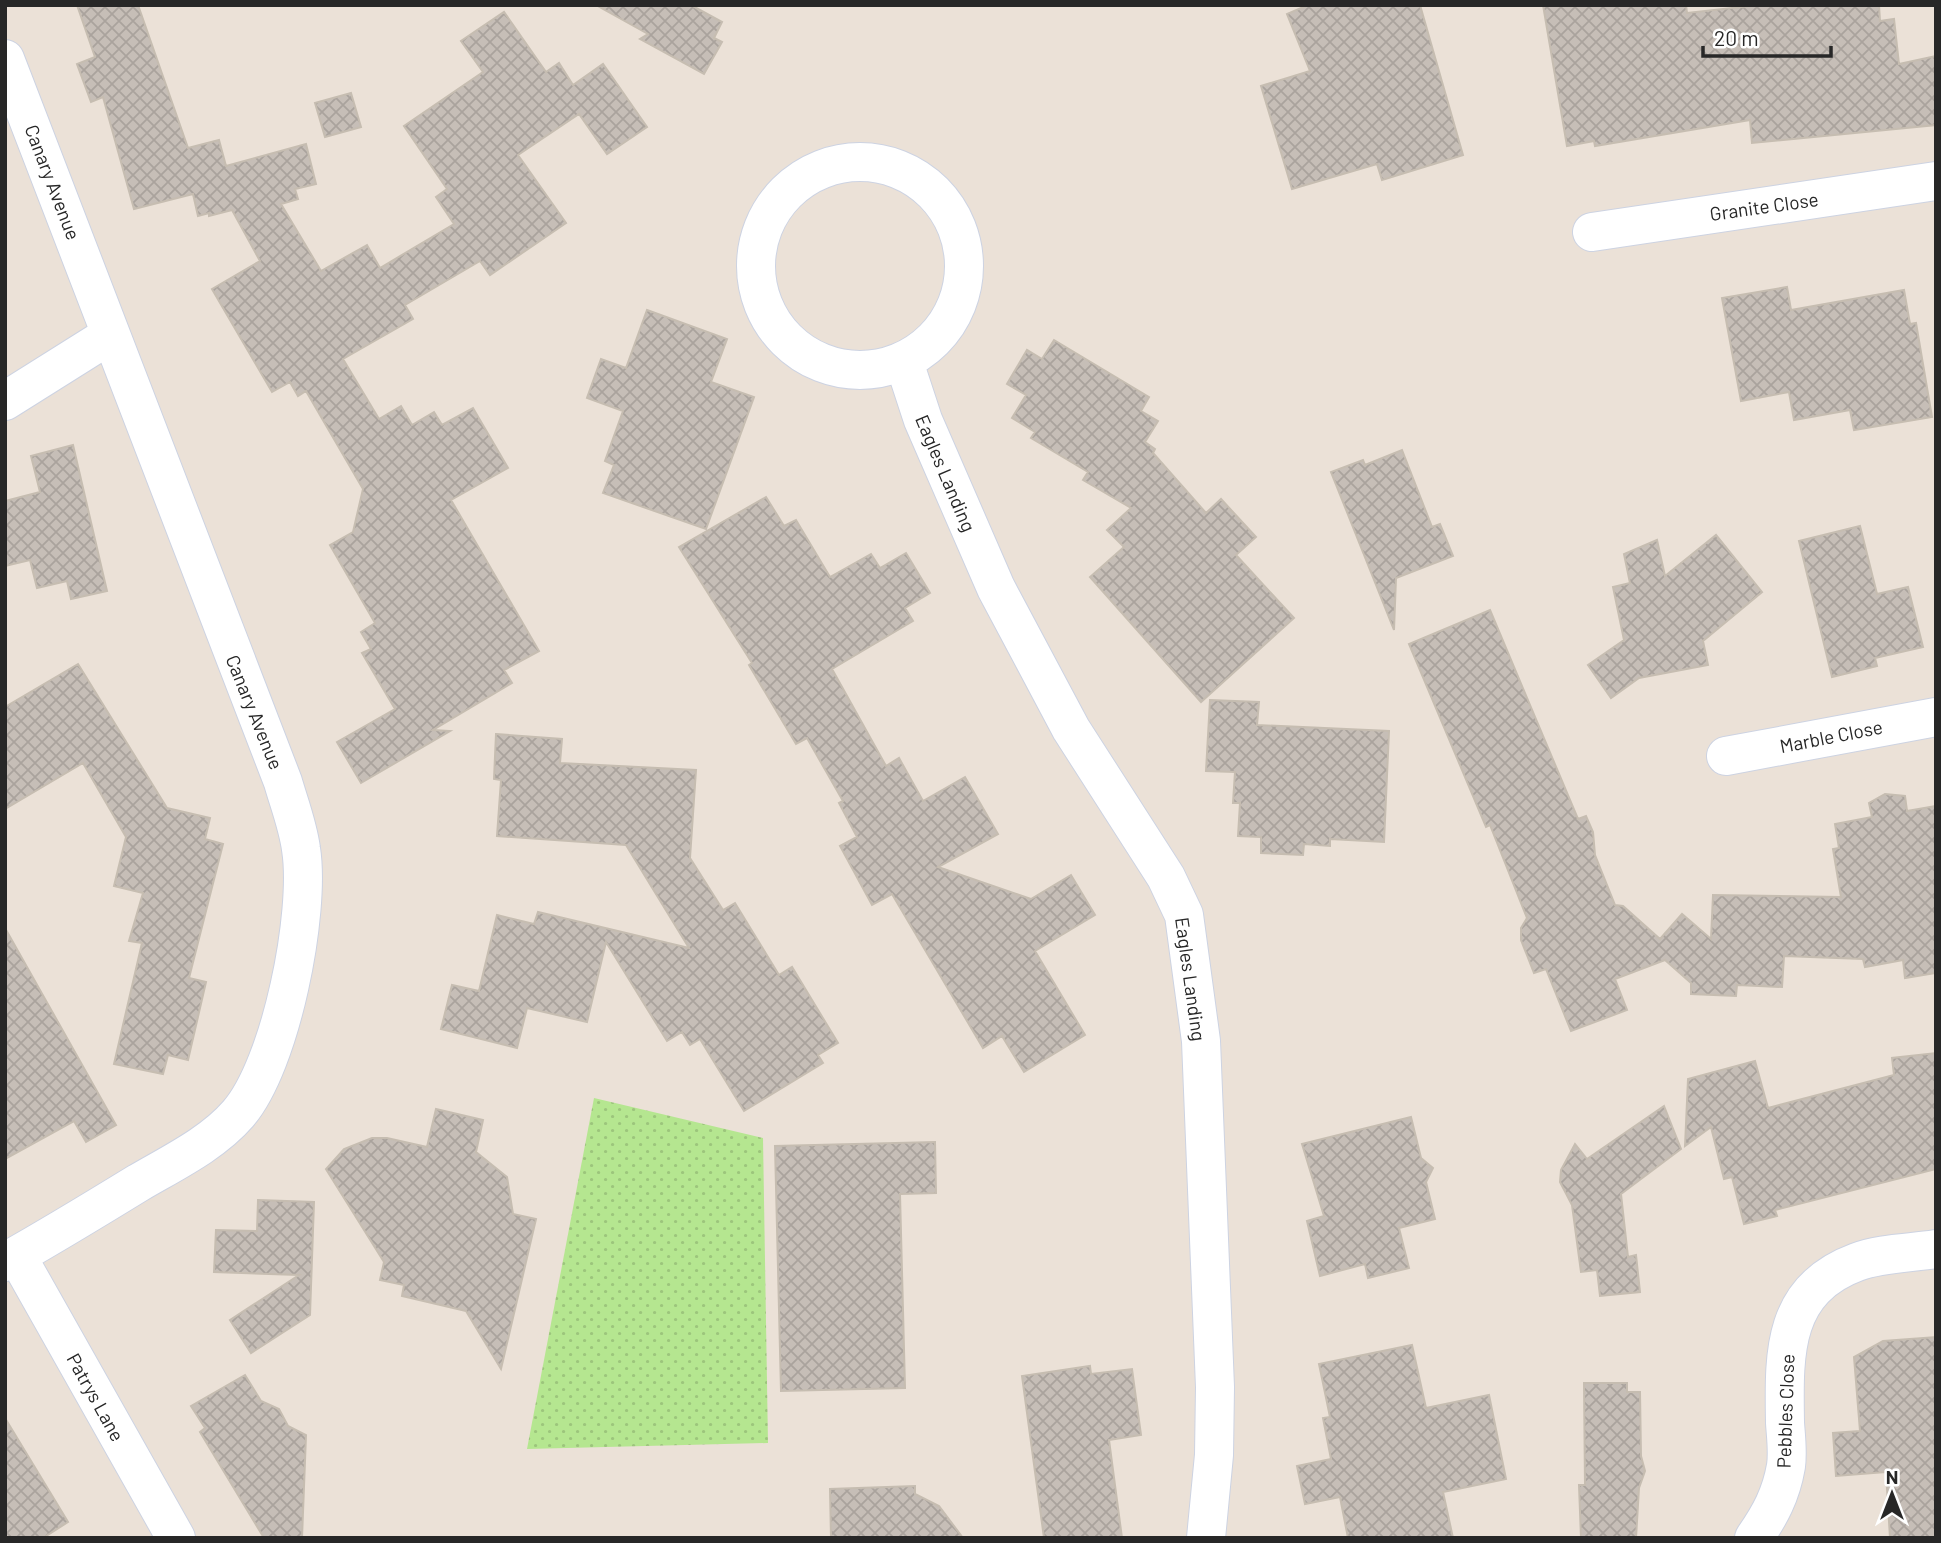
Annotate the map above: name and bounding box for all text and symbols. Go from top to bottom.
scale bar [1703,14,1831,58]
text: 20 m [1714,25,1759,50]
street label: Canary Avenue [21,121,85,243]
street label: Granite Close [1708,187,1820,225]
street label: Eagles Landing [911,411,981,535]
street label: Canary Avenue [222,651,288,773]
street label: Marble Close [1778,715,1884,757]
street label: Eagles Landing [1171,916,1211,1042]
street label: Patrys Lane [62,1349,130,1445]
street label: Pebbles Close [1772,1353,1798,1469]
north arrow [1857,1459,1927,1529]
text: N [1886,1465,1898,1488]

